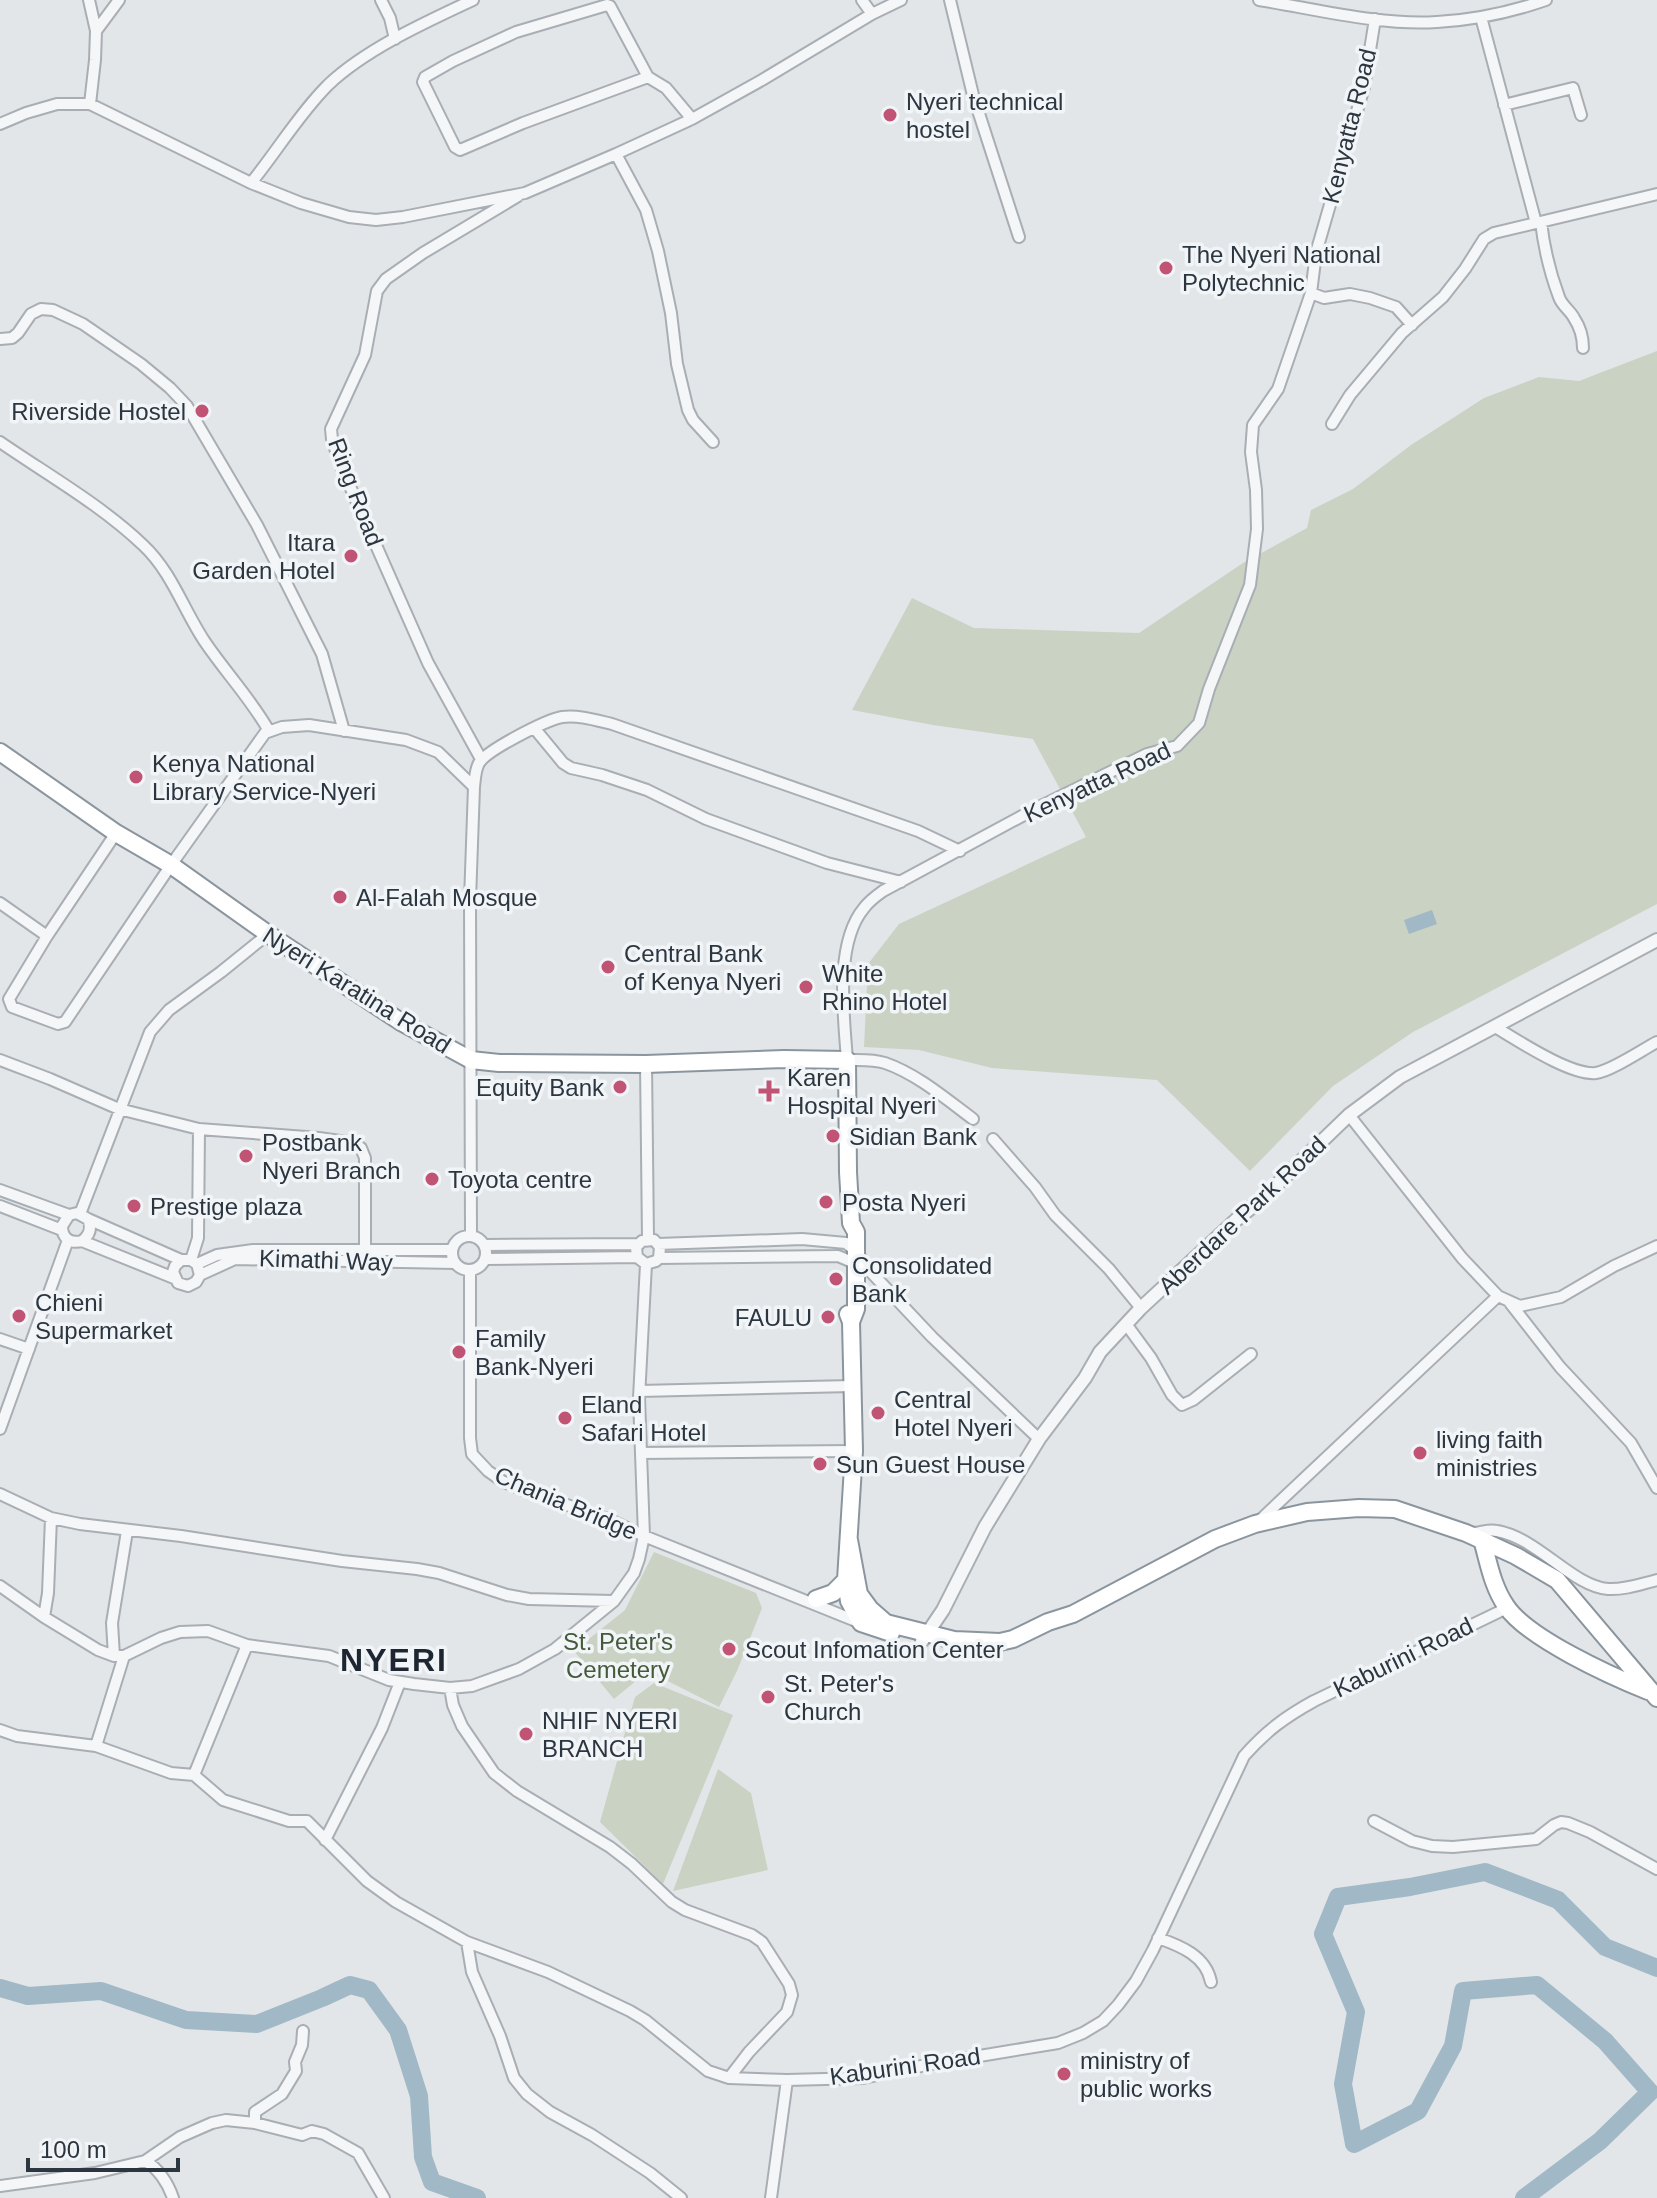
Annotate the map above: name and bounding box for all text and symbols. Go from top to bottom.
street label: Kenyatta Road [1317,46,1381,206]
place label: Nyeri technical hostel [906,88,1063,143]
marker: Nyeri technical hostel [881,106,899,124]
place label: The Nyeri National Polytechnic [1182,241,1381,296]
marker: The Nyeri National Polytechnic [1157,259,1175,277]
place label: Riverside Hostel [11,398,186,425]
marker: Riverside Hostel [193,402,211,420]
street label: Ring Road [323,434,389,550]
place label: Itara Garden Hotel [192,529,336,584]
marker: Itara Garden Hotel [342,547,360,565]
street label: Kenyatta Road [1019,736,1175,828]
place label: Kenya National Library Service-Nyeri [152,750,376,805]
marker: Kenya National Library Service-Nyeri [127,768,145,786]
place label: Al-Falah Mosque [356,884,537,911]
marker: Al-Falah Mosque [331,888,349,906]
street label: Nyeri Karatina Road [258,921,456,1059]
place label: Central Bank of Kenya Nyeri [624,940,781,995]
marker: Central Bank of Kenya Nyeri [599,958,617,976]
place label: White Rhino Hotel [822,960,947,1015]
marker: White Rhino Hotel [797,978,815,996]
place label: Karen Hospital Nyeri [787,1064,936,1119]
place label: Equity Bank [476,1074,605,1101]
marker: Equity Bank [611,1078,629,1096]
marker: Karen Hospital Nyeri [758,1080,780,1102]
place label: Sidian Bank [849,1123,978,1150]
marker: Sidian Bank [824,1127,842,1145]
place label: Postbank Nyeri Branch [262,1129,401,1184]
street label: Aberdare Park Road [1153,1131,1331,1299]
marker: Postbank Nyeri Branch [237,1147,255,1165]
place label: Toyota centre [448,1166,592,1193]
marker: Toyota centre [423,1170,441,1188]
place label: Posta Nyeri [842,1189,966,1216]
place label: Prestige plaza [150,1193,303,1220]
marker: Posta Nyeri [817,1193,835,1211]
marker: Prestige plaza [125,1197,143,1215]
street label: Kimathi Way [259,1244,393,1276]
place label: Consolidated Bank [852,1252,992,1307]
marker: Consolidated Bank [827,1270,845,1288]
place label: Chieni Supermarket [35,1289,173,1344]
place label: FAULU [735,1304,812,1331]
marker: Chieni Supermarket [10,1307,28,1325]
marker: FAULU [819,1308,837,1326]
place label: Family Bank-Nyeri [475,1325,594,1380]
marker: Family Bank-Nyeri [450,1343,468,1361]
place label: Central Hotel Nyeri [894,1386,1013,1441]
place label: Eland Safari Hotel [581,1391,706,1446]
marker: Central Hotel Nyeri [869,1404,887,1422]
marker: Eland Safari Hotel [556,1409,574,1427]
place label: living faith ministries [1436,1426,1543,1481]
marker: living faith ministries [1411,1444,1429,1462]
place label: Sun Guest House [836,1451,1025,1478]
marker: Sun Guest House [811,1455,829,1473]
street label: Chania Bridge [491,1461,641,1545]
street label: Kaburini Road [1329,1612,1477,1702]
park label: St. Peter's Cemetery [563,1628,673,1683]
place label: Scout Infomation Center [745,1636,1004,1663]
marker: Scout Infomation Center [720,1640,738,1658]
district label: NYERI [340,1642,448,1678]
place label: St. Peter's Church [784,1670,894,1725]
marker: St. Peter's Church [759,1688,777,1706]
place label: NHIF NYERI BRANCH [542,1707,678,1762]
marker: NHIF NYERI BRANCH [517,1725,535,1743]
street label: Kaburini Road [828,2042,982,2090]
place label: ministry of public works [1080,2047,1212,2102]
marker: ministry of public works [1055,2065,1073,2083]
scale bar [28,2122,178,2172]
text: 100 m [40,2136,107,2163]

